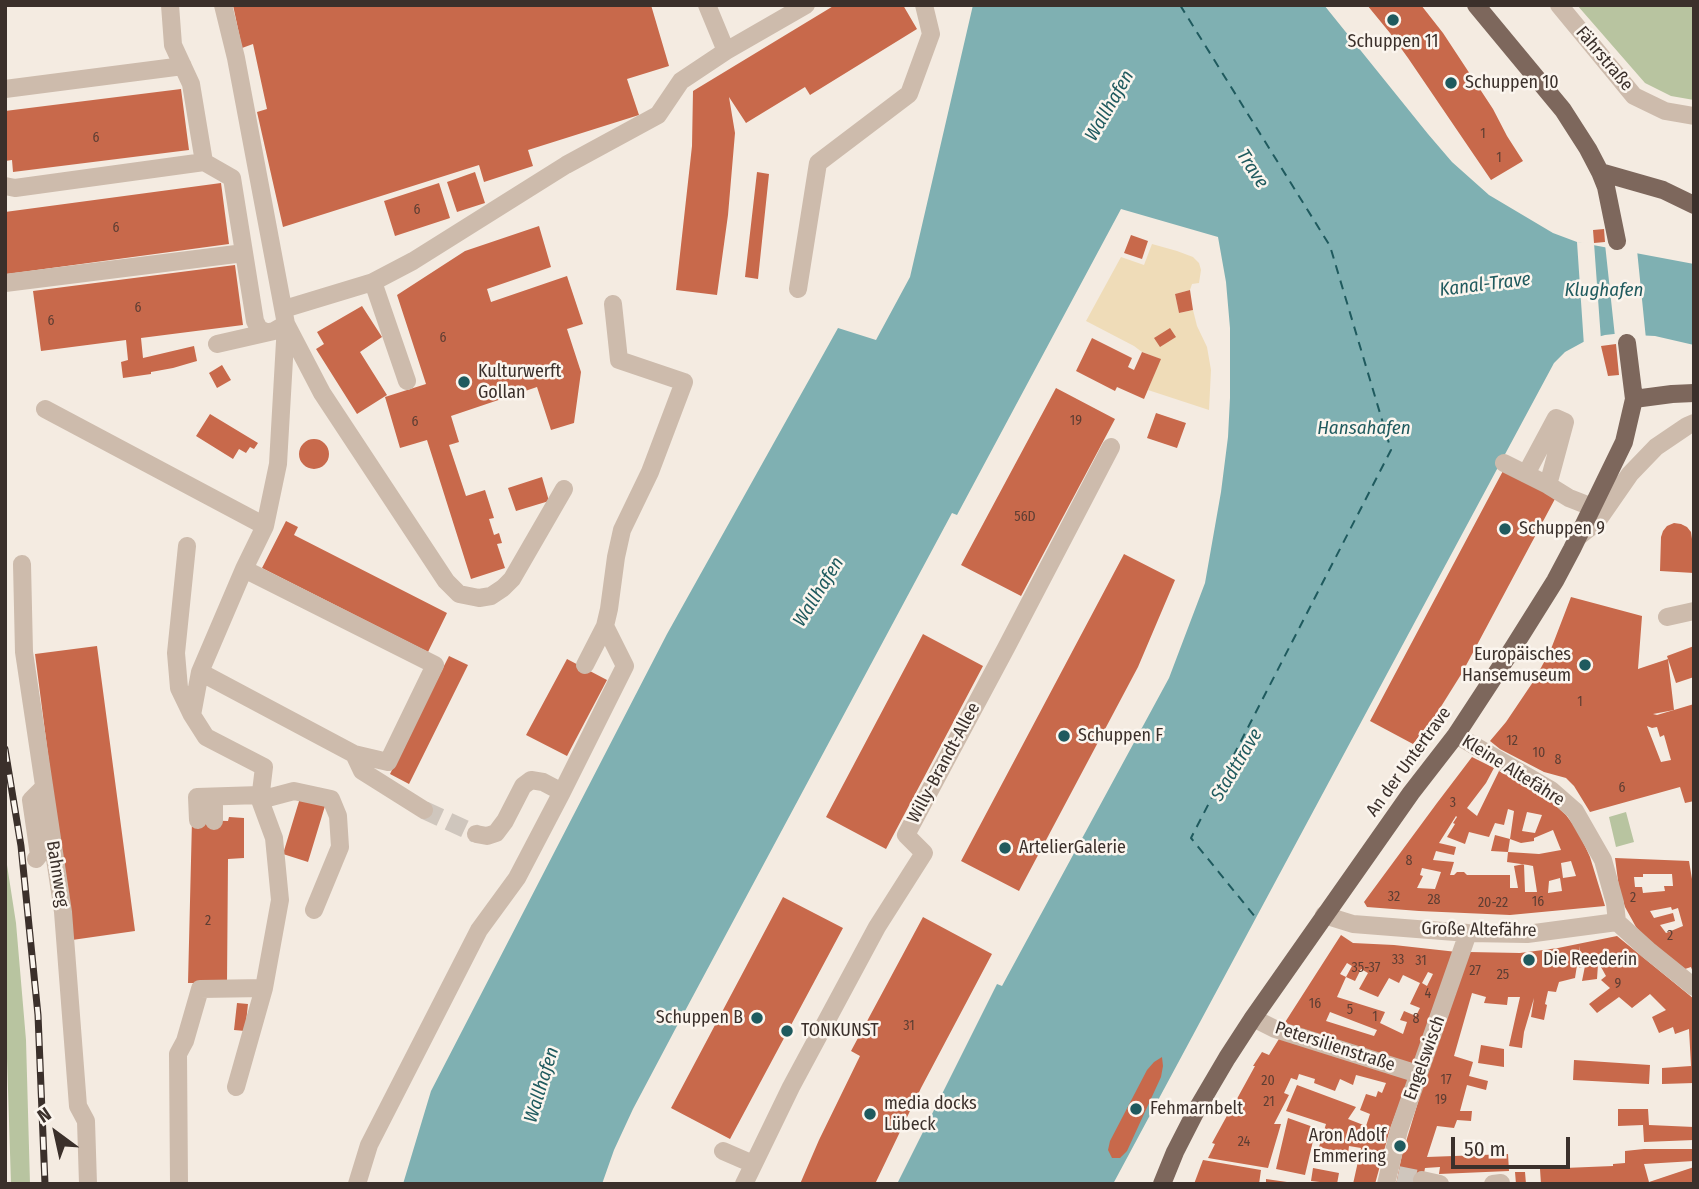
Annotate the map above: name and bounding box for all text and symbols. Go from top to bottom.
marker: Schuppen 11 [1385,12,1401,28]
street label: Fährstraße [1571,22,1637,96]
place label: Schuppen 11 [1347,31,1439,53]
water label: Wallhafen [1081,67,1139,145]
place label: Schuppen 10 [1465,72,1559,94]
marker: Schuppen 10 [1443,75,1459,91]
house number: 1 [1480,126,1486,142]
house number: 6 [93,130,99,146]
water label: Trave [1231,145,1273,193]
house number: 1 [1496,150,1502,166]
house number: 6 [414,202,420,218]
house number: 6 [113,220,119,236]
water label: Kanal-Trave [1438,268,1532,302]
water label: Klughafen [1565,280,1643,302]
house number: 6 [135,300,141,316]
house number: 6 [48,313,54,329]
house number: 6 [440,330,446,346]
place label: Kulturwerft Gollan [478,361,561,404]
marker: Kulturwerft Gollan [456,374,472,390]
house number: 19 [1070,413,1082,429]
house number: 6 [412,414,418,430]
water label: Hansahafen [1317,418,1411,440]
house number: 56D [1014,509,1036,525]
place label: Schuppen 9 [1519,518,1605,540]
marker: Schuppen 9 [1497,521,1513,537]
water label: Wallhafen [789,553,849,631]
place label: Europäisches Hansemuseum [1462,644,1571,686]
marker: Europäisches Hansemuseum [1577,657,1593,673]
house number: 1 [1577,694,1583,710]
street label: Willy-Brandt-Allee [903,699,985,827]
street label: An der Untertrave [1362,703,1456,821]
place label: Schuppen F [1078,725,1163,747]
water label: Stadttrave [1206,725,1268,805]
marker: Schuppen F [1056,728,1072,744]
street label: Kleine Altefähre [1458,731,1568,811]
house number: 12 [1506,733,1518,749]
house number: 10 [1533,745,1545,761]
house number: 8 [1555,752,1561,768]
house number: 6 [1619,780,1625,796]
house number: 3 [1450,795,1456,811]
place label: ArtelierGalerie [1019,837,1126,859]
street label: Bahnweg [41,839,73,909]
marker: ArtelierGalerie [997,840,1013,856]
house number: 8 [1406,853,1412,869]
house number: 32 [1388,889,1400,905]
house number: 2 [1630,890,1636,906]
house number: 28 [1427,892,1441,908]
house number: 16 [1532,894,1544,910]
house number: 20-22 [1478,895,1508,911]
house number: 2 [205,913,211,929]
street label: Große Altefähre [1421,918,1537,942]
house number: 2 [1667,928,1673,944]
place label: Die Reederin [1543,949,1637,971]
house number: 33 [1392,952,1404,968]
marker: Die Reederin [1521,952,1537,968]
house number: 31 [1415,953,1427,969]
house number: 35-37 [1352,960,1380,976]
house number: 27 [1469,963,1481,979]
house number: 25 [1497,967,1509,983]
house number: 9 [1615,976,1621,992]
house number: 4 [1425,986,1431,1002]
house number: 16 [1309,996,1321,1012]
house number: 5 [1347,1002,1353,1018]
place label: Schuppen B [656,1007,743,1029]
house number: 1 [1372,1009,1378,1025]
marker: Schuppen B [749,1010,765,1026]
house number: 8 [1413,1011,1419,1027]
street label: Engelswisch [1400,1013,1450,1103]
street label: Petersilienstraße [1272,1017,1398,1077]
house number: 31 [903,1018,915,1034]
place label: TONKUNST [801,1020,879,1042]
marker: TONKUNST [779,1023,795,1039]
water label: Wallhafen [520,1044,564,1126]
house number: 17 [1440,1072,1452,1088]
house number: 20 [1261,1073,1275,1089]
house number: 19 [1435,1092,1447,1108]
place label: media docks Lübeck [884,1093,977,1136]
house number: 21 [1263,1094,1275,1110]
north arrow [21,1098,91,1168]
place label: Fehmarnbelt [1150,1098,1243,1120]
marker: Fehmarnbelt [1128,1101,1144,1117]
text: N [33,1102,55,1128]
marker: media docks Lübeck [862,1106,878,1122]
scale bar [1454,1122,1573,1166]
place label: Aron Adolf Emmering [1309,1125,1386,1168]
house number: 24 [1238,1134,1250,1150]
text: 50 m [1464,1136,1506,1162]
marker: Aron Adolf Emmering [1392,1138,1408,1154]

